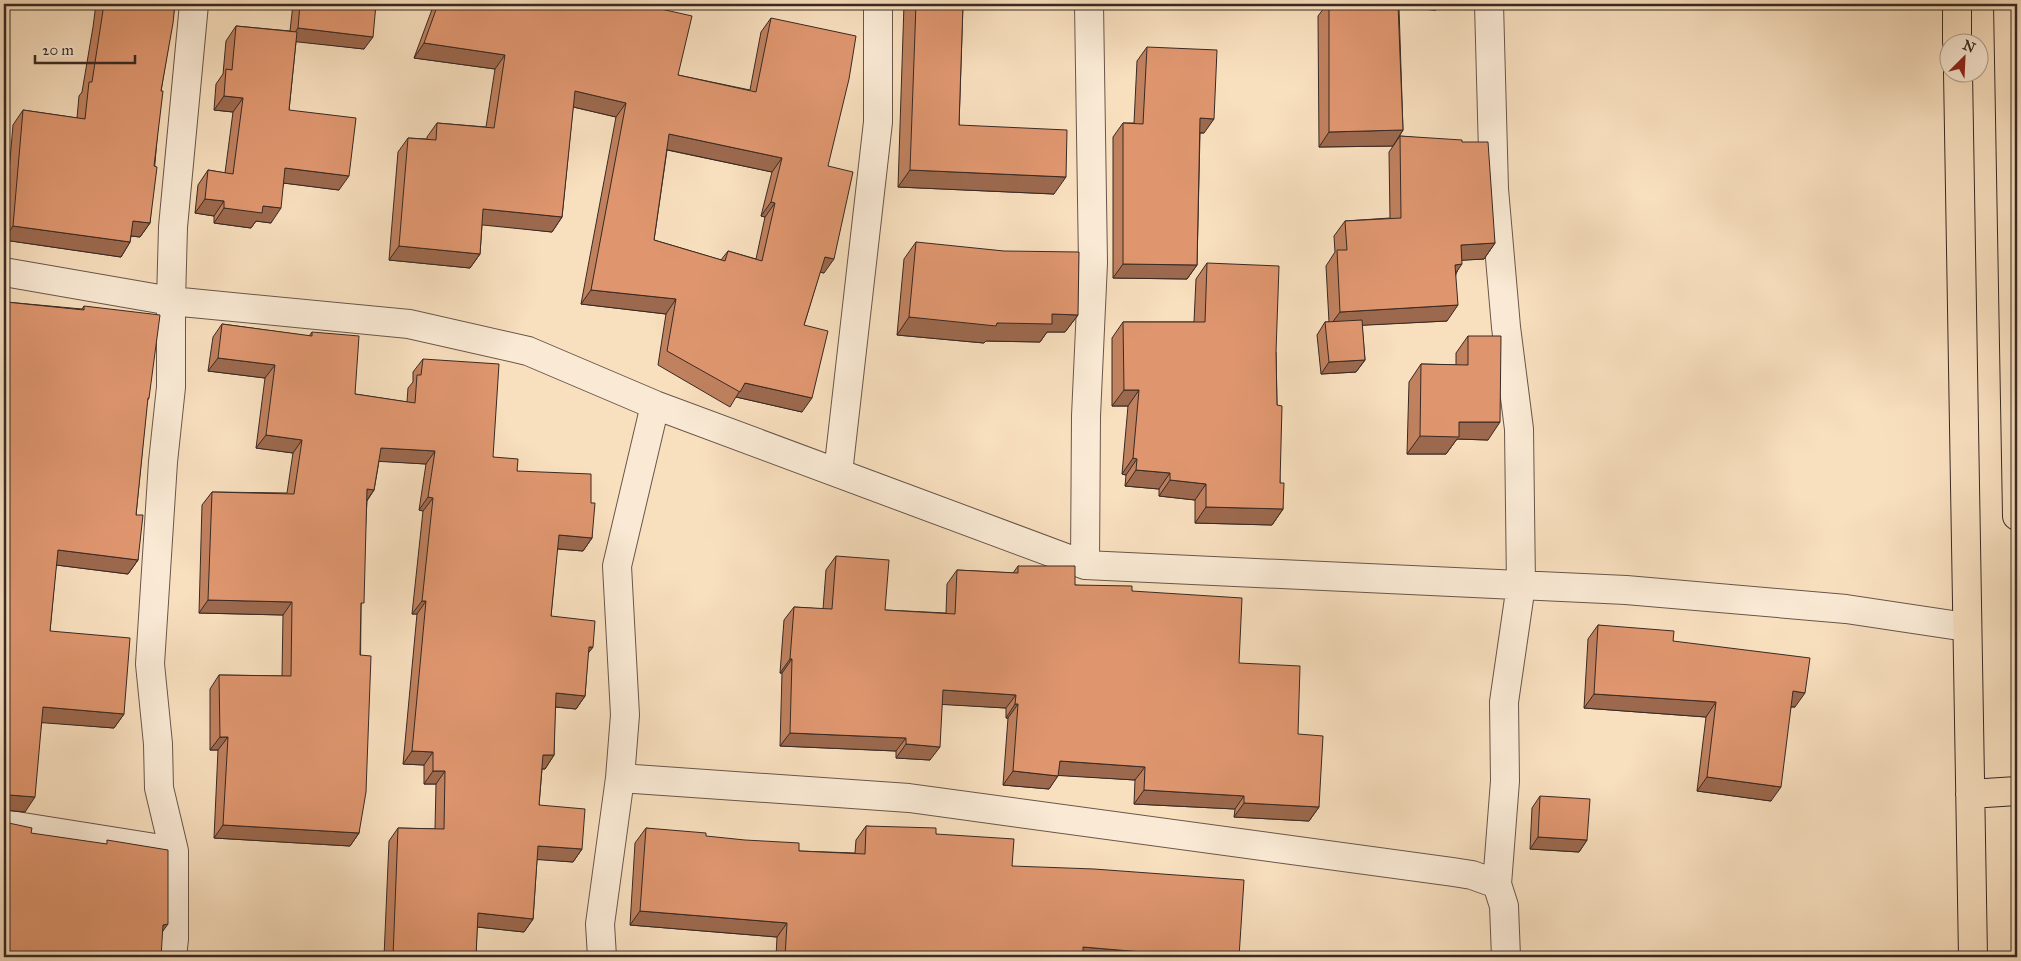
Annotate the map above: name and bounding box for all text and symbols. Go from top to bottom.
scale bar [35,32,135,64]
north arrow [1938,32,1988,82]
text: N [1960,36,1978,57]
text: 20 m [42,41,74,59]

